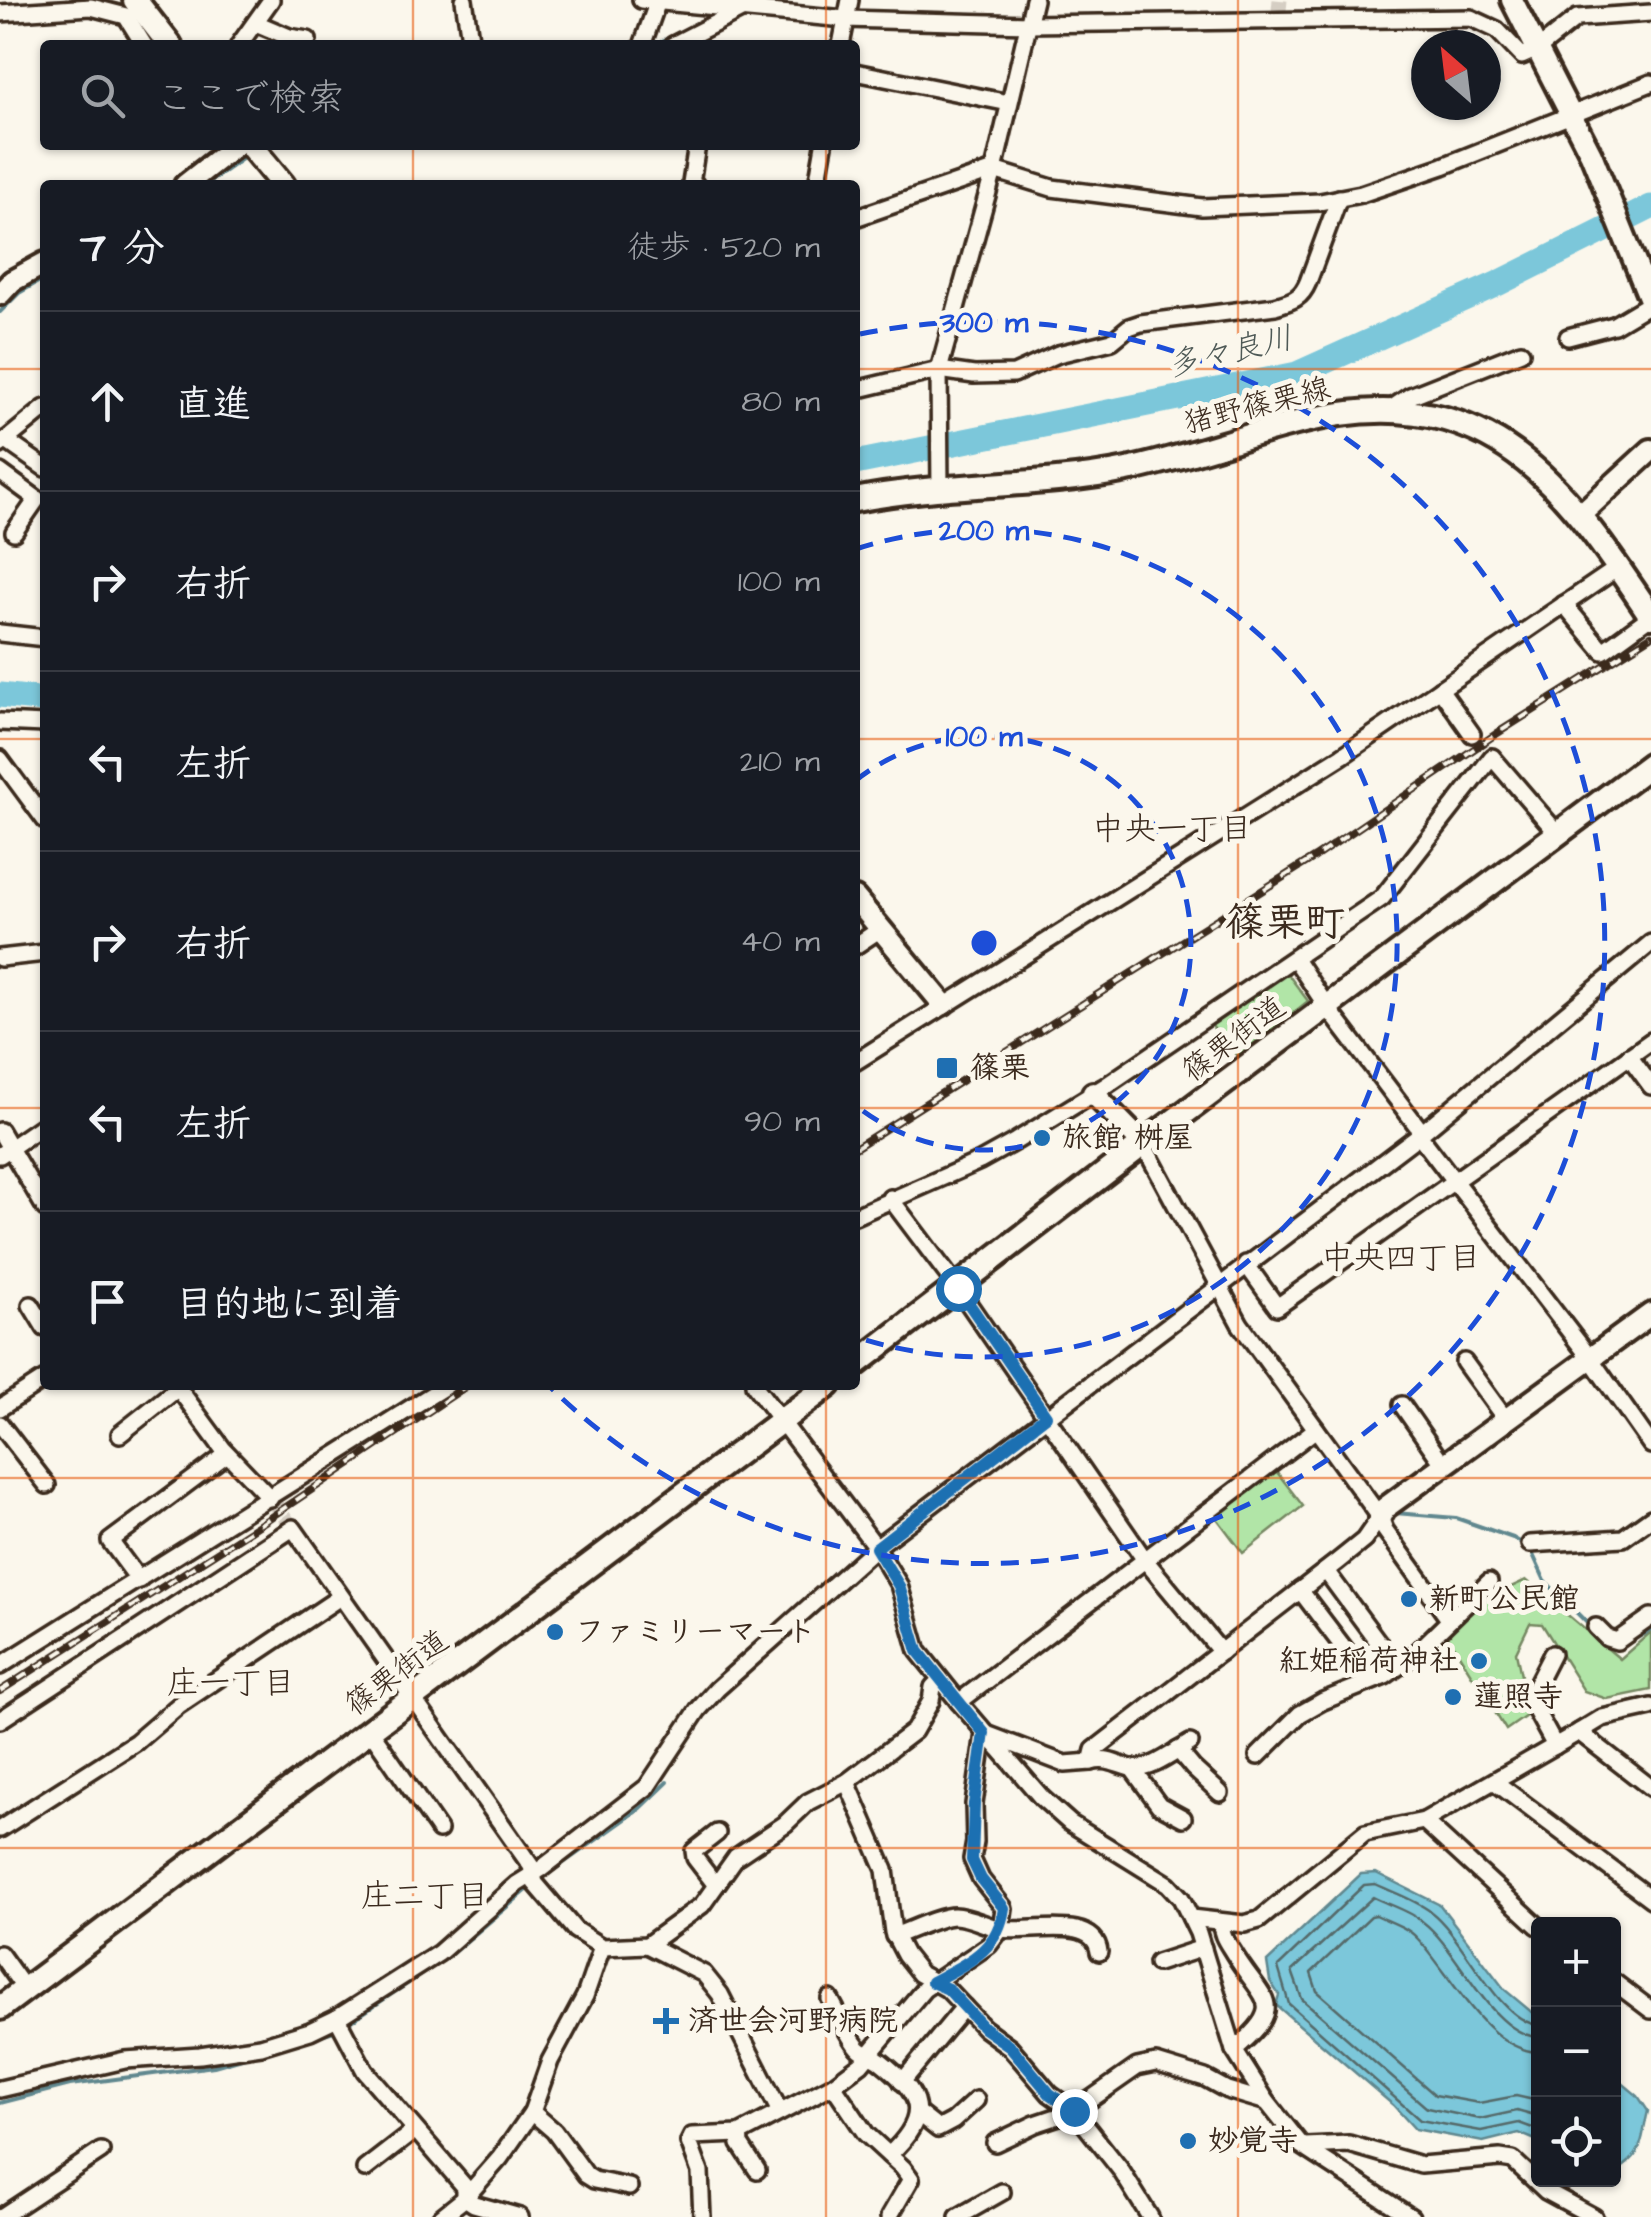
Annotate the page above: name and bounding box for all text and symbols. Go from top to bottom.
north arrow [1411,30,1501,120]
search box [40,40,860,150]
icon: search [75,68,130,123]
text: ここで検索 [155,73,345,125]
text: 7 分 [80,220,165,278]
text: 徒歩 · 520 m [627,225,820,270]
text: 300 m [939,302,1029,344]
water label: 多々良川 [1163,316,1297,388]
street label: 猪野篠栗線 [1179,367,1335,445]
icon: ahead [80,374,135,429]
text: 直進 [175,379,251,431]
text: 80 m [741,379,820,424]
text: 200 m [938,510,1030,552]
icon: right [80,554,135,609]
text: 右折 [175,559,251,611]
text: 100 m [738,559,820,604]
text: 100 m [945,716,1023,758]
icon: left [80,734,135,789]
text: 左折 [175,739,251,791]
text: 210 m [740,739,820,784]
district label: 中央一丁目 [1092,807,1252,852]
district label: 篠栗町 [1225,896,1345,951]
icon: right [80,914,135,969]
text: 右折 [175,919,251,971]
text: 40 m [740,919,820,964]
centre of rings [966,925,1002,961]
street label: 篠栗街道 [1173,986,1295,1092]
place label: 篠栗 [970,1047,1030,1089]
marker: 篠栗 [934,1055,960,1081]
icon: left [80,1094,135,1149]
text: 左折 [175,1099,251,1151]
text: 90 m [744,1099,820,1144]
place label: 旅館 桝屋 [1062,1117,1194,1159]
marker: 旅館 桝屋 [1031,1127,1053,1149]
district label: 中央四丁目 [1321,1236,1481,1281]
route start [936,1266,982,1312]
icon: arrive [80,1274,135,1329]
text: 目的地に到着 [175,1279,403,1331]
place label: 新町公民館 [1429,1578,1579,1620]
marker: 新町公民館 [1398,1588,1420,1610]
place label: ファミリーマート [575,1611,816,1653]
street label: 篠栗街道 [336,1620,458,1726]
marker: ファミリーマート [544,1621,566,1643]
place label: 紅姫稲荷神社 [1279,1640,1459,1682]
marker: 紅姫稲荷神社 [1468,1650,1490,1672]
district label: 庄一丁目 [167,1661,295,1706]
place label: 蓮照寺 [1473,1676,1563,1718]
marker: 蓮照寺 [1442,1686,1464,1708]
district label: 庄二丁目 [361,1874,489,1919]
map controls [1531,1917,1621,2187]
button: + [1531,1917,1621,2007]
place label: 済世会河野病院 [688,2000,898,2042]
button: − [1531,2007,1621,2097]
marker: 済世会河野病院 [653,2008,679,2034]
route end [1052,2089,1098,2135]
button: locate [1531,2097,1621,2187]
place label: 妙覚寺 [1208,2120,1298,2162]
marker: 妙覚寺 [1177,2130,1199,2152]

